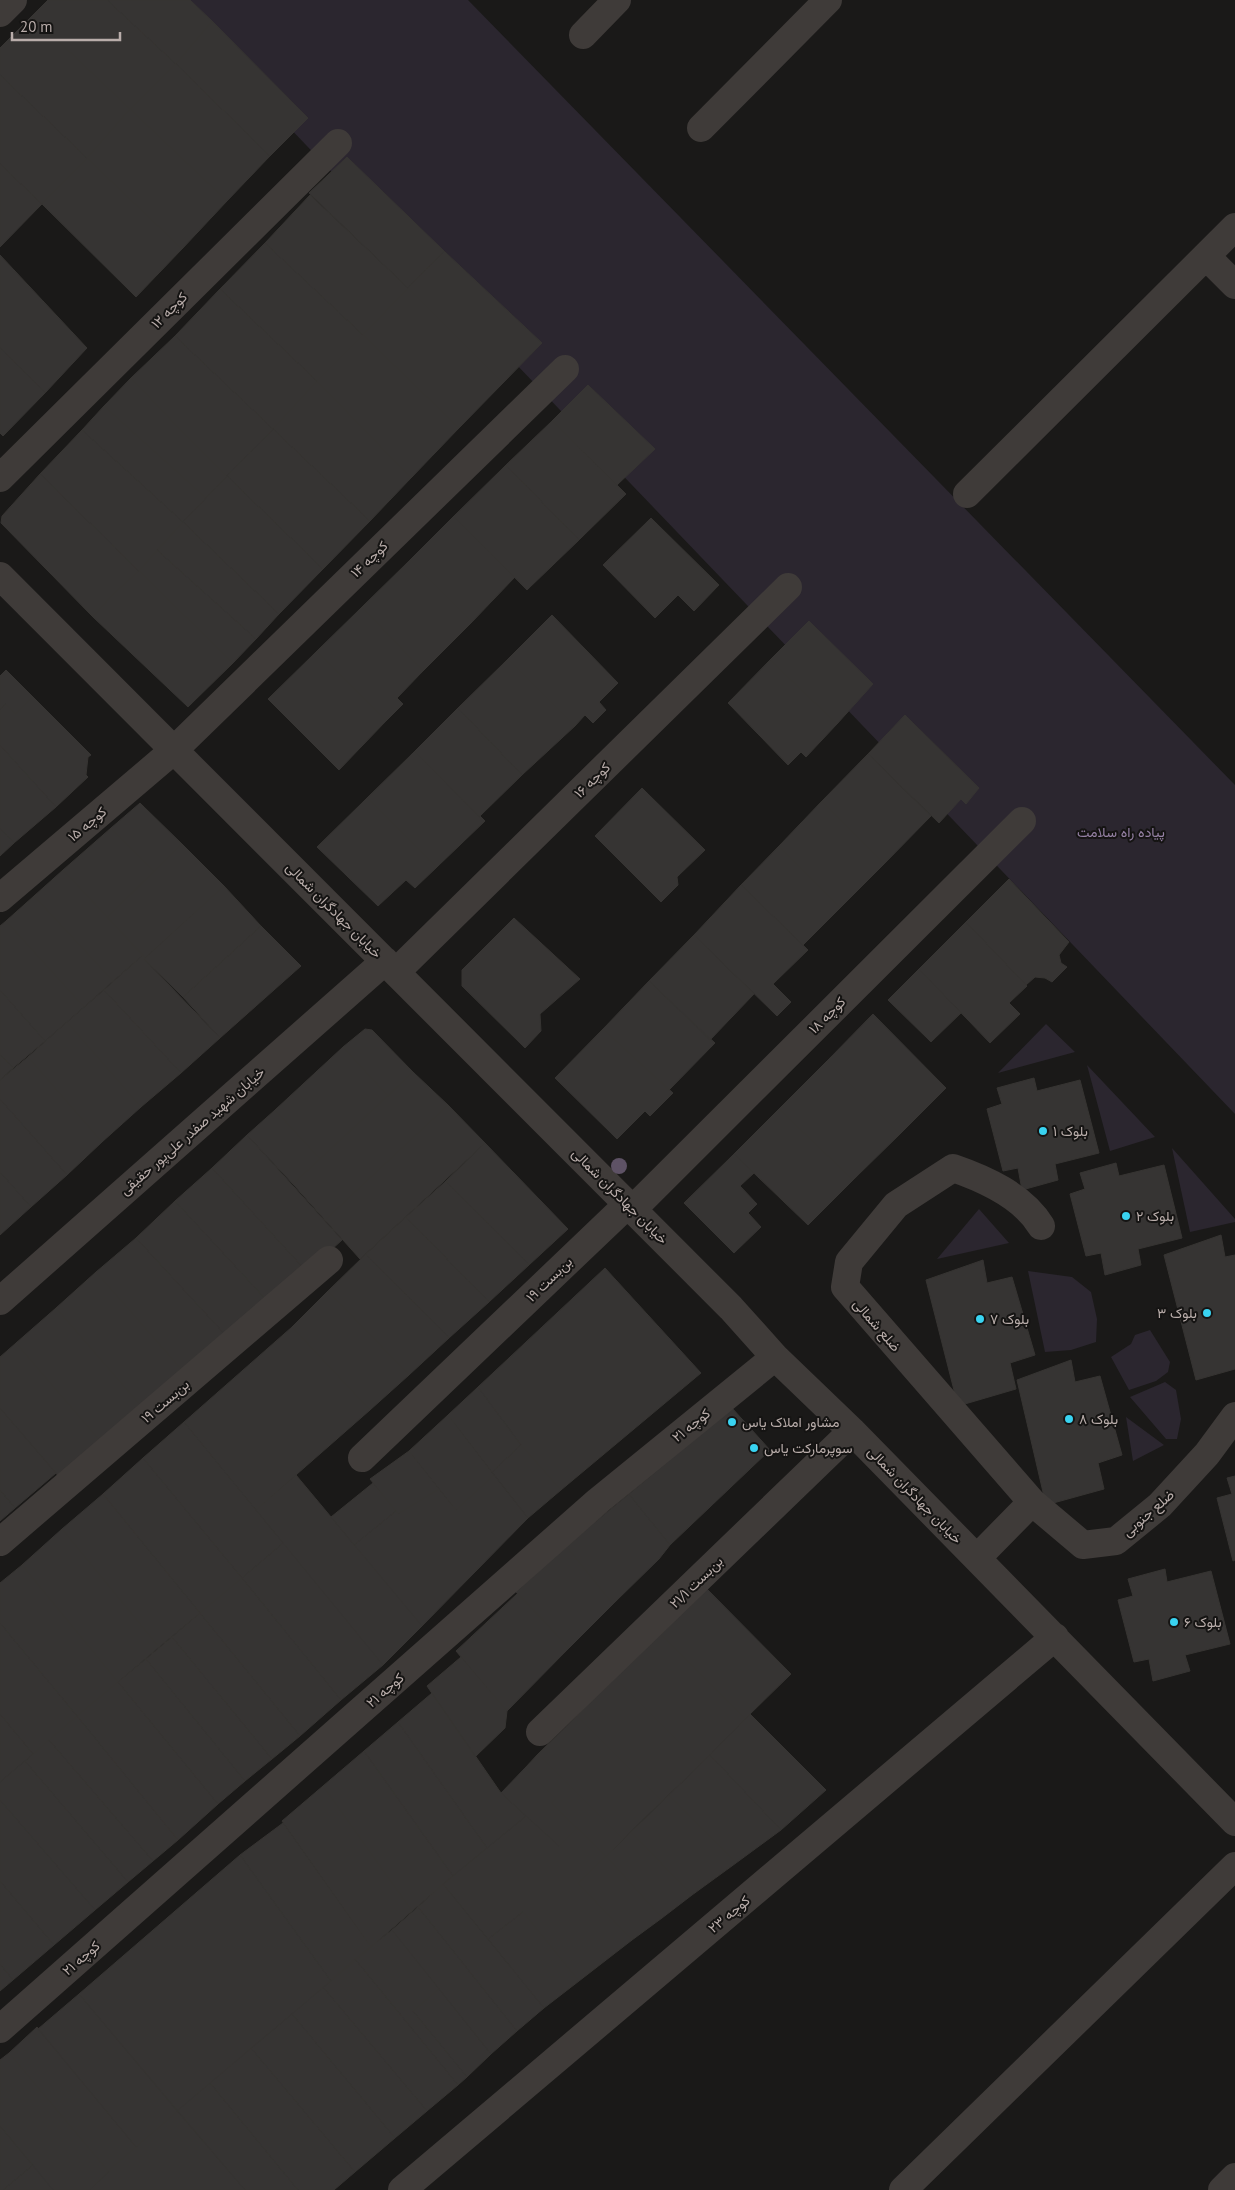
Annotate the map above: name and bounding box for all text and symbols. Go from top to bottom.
scale bar [12,10,120,42]
text: 20 m [20,17,53,36]
street label: کوچه ۱۲ [147,288,192,333]
street label: کوچه ۱۴ [347,537,392,582]
street label: کوچه ۱۶ [570,758,615,802]
street label: کوچه ۱۵ [64,803,111,846]
park label: پیاده راه سلامت [1077,823,1165,842]
street label: خیابان جهادگران شمالی [282,858,386,962]
street label: کوچه ۱۸ [805,993,850,1038]
street label: خیابان شهید صفدر علی‌پور حقیقی [116,1063,269,1200]
place label: بلوک ۱ [1053,1122,1088,1140]
marker: بلوک ۱ [1037,1125,1049,1137]
street label: خیابان جهادگران شمالی [568,1144,672,1248]
place label: بلوک ۲ [1136,1207,1174,1225]
marker: بلوک ۲ [1120,1210,1132,1222]
street label: بن‌بست ۱۹ [522,1252,576,1306]
street label: ضلع شمالی [848,1295,905,1357]
place label: بلوک ۳ [1157,1304,1197,1322]
marker: بلوک ۳ [1201,1307,1213,1319]
place label: بلوک ۷ [990,1310,1029,1328]
marker: بلوک ۷ [974,1313,986,1325]
street label: بن‌بست ۱۹ [137,1375,193,1427]
street label: کوچه ۲۱ [668,1404,714,1447]
place label: بلوک ۸ [1079,1410,1118,1428]
place label: مشاور املاک یاس [742,1413,839,1431]
marker: بلوک ۸ [1063,1413,1075,1425]
marker: مشاور املاک یاس [726,1416,738,1428]
place label: سوپرمارکت یاس [764,1439,853,1458]
marker: سوپرمارکت یاس [748,1442,760,1454]
street label: خیابان جهادگران شمالی [864,1442,966,1548]
street label: ضلع جنوبی [1118,1485,1179,1542]
street label: بن‌بست ۲۱/۱ [666,1552,726,1612]
place label: بلوک ۶ [1184,1613,1222,1631]
marker: بلوک ۶ [1168,1616,1180,1628]
street label: کوچه ۲۱ [362,1669,408,1712]
street label: کوچه ۲۳ [704,1891,754,1938]
street label: کوچه ۲۱ [58,1937,104,1980]

